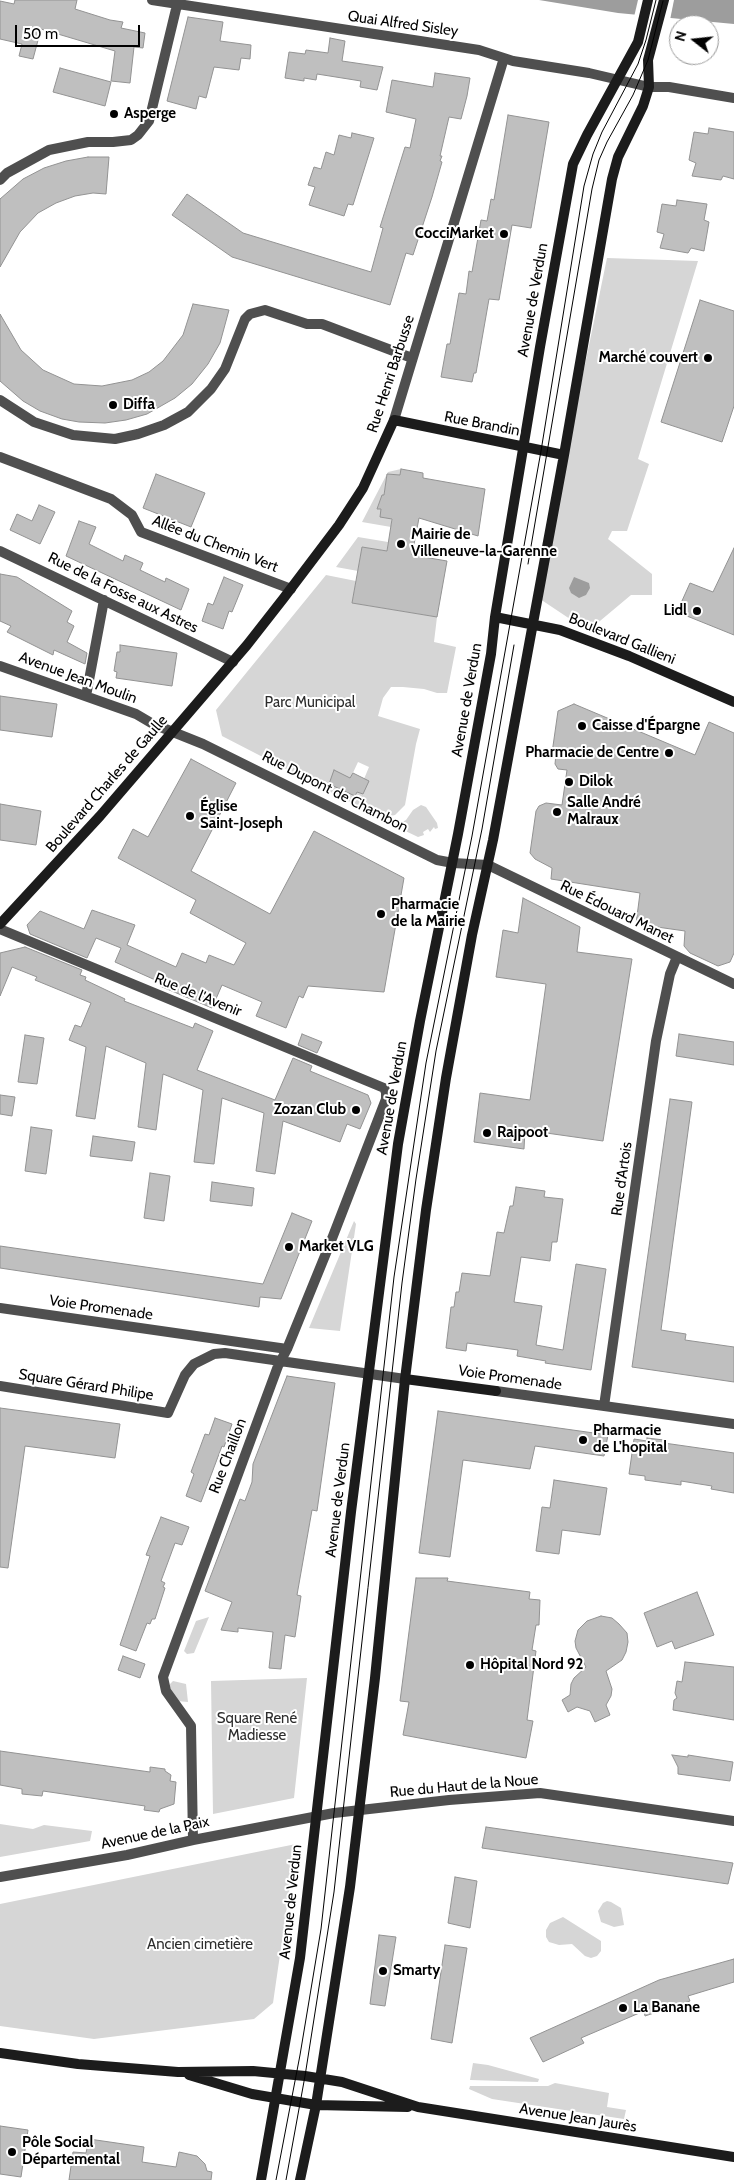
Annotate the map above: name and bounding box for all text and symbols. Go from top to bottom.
street label: Quai Alfred Sisley [347,7,459,41]
scale bar [18,15,142,47]
north arrow [669,15,719,65]
text: 50 m [23,25,58,43]
text: N [671,29,691,43]
place label: Asperge [124,105,176,123]
marker: Asperge [108,108,120,120]
place label: CocciMarket [415,225,494,243]
marker: CocciMarket [498,228,510,240]
street label: Avenue de Verdun [514,242,552,358]
street label: Rue Henri Barbusse [363,313,419,435]
place label: Marché couvert [598,349,698,367]
marker: Marché couvert [702,352,714,364]
place label: Diffa [123,396,155,414]
marker: Diffa [107,399,119,411]
street label: Rue Brandin [443,408,521,440]
street label: Allée du Chemin Vert [150,512,280,576]
place label: Mairie de Villeneuve-la-Garenne [411,526,557,561]
marker: Mairie de Villeneuve-la-Garenne [395,538,407,550]
street label: Rue de la Fosse aux Astres [45,549,201,637]
place label: Lidl [663,602,687,620]
marker: Lidl [691,605,703,617]
street label: Boulevard Gallieni [566,609,678,669]
street label: Avenue de Verdun [448,642,486,758]
street label: Avenue Jean Moulin [16,648,140,708]
park label: Parc Municipal [265,694,355,712]
street label: Boulevard Charles de Gaulle [42,712,172,856]
place label: Caisse d'Épargne [592,717,700,735]
marker: Caisse d'Épargne [576,720,588,732]
place label: Pharmacie de Centre [525,744,659,762]
street label: Rue Dupont de Chambon [259,747,411,837]
marker: Pharmacie de Centre [663,747,675,759]
place label: Dilok [579,773,613,791]
marker: Dilok [563,776,575,788]
place label: Salle André Malraux [567,794,641,829]
place label: Église Saint-Joseph [200,798,283,833]
marker: Salle André Malraux [551,806,563,818]
marker: Église Saint-Joseph [184,810,196,822]
street label: Rue Édouard Manet [557,877,677,947]
place label: Pharmacie de la Mairie [391,896,465,931]
marker: Pharmacie de la Mairie [375,908,387,920]
street label: Rue de l'Avenir [152,969,244,1021]
street label: Avenue de Verdun [373,1040,411,1156]
place label: Zozan Club [274,1101,346,1119]
marker: Zozan Club [350,1104,362,1116]
place label: Rajpoot [497,1124,548,1142]
marker: Rajpoot [481,1127,493,1139]
street label: Rue d'Artois [608,1141,636,1217]
place label: Market VLG [299,1238,374,1256]
marker: Market VLG [283,1241,295,1253]
street label: Voie Promenade [48,1292,154,1324]
street label: Voie Promenade [457,1362,563,1394]
street label: Square Gérard Philipe [17,1365,155,1405]
street label: Rue Chaillon [205,1416,251,1496]
place label: Pharmacie de L'hopital [593,1422,667,1457]
marker: Pharmacie de L'hopital [577,1434,589,1446]
street label: Avenue de Verdun [322,1442,354,1558]
place label: Hôpital Nord 92 [480,1656,583,1674]
marker: Hôpital Nord 92 [464,1659,476,1671]
park label: Square René Madiesse [217,1710,297,1745]
street label: Rue du Haut de la Noue [389,1771,539,1801]
street label: Avenue de la Paix [99,1813,211,1853]
street label: Avenue de Verdun [276,1844,306,1960]
park label: Ancien cimetière [147,1936,253,1954]
place label: Smarty [393,1962,440,1980]
marker: Smarty [377,1965,389,1977]
place label: La Banane [633,1999,700,2017]
marker: La Banane [617,2002,629,2014]
street label: Avenue Jean Jaurès [518,2100,638,2136]
place label: Pôle Social Départemental [22,2134,120,2169]
marker: Pôle Social Départemental [6,2146,18,2158]

